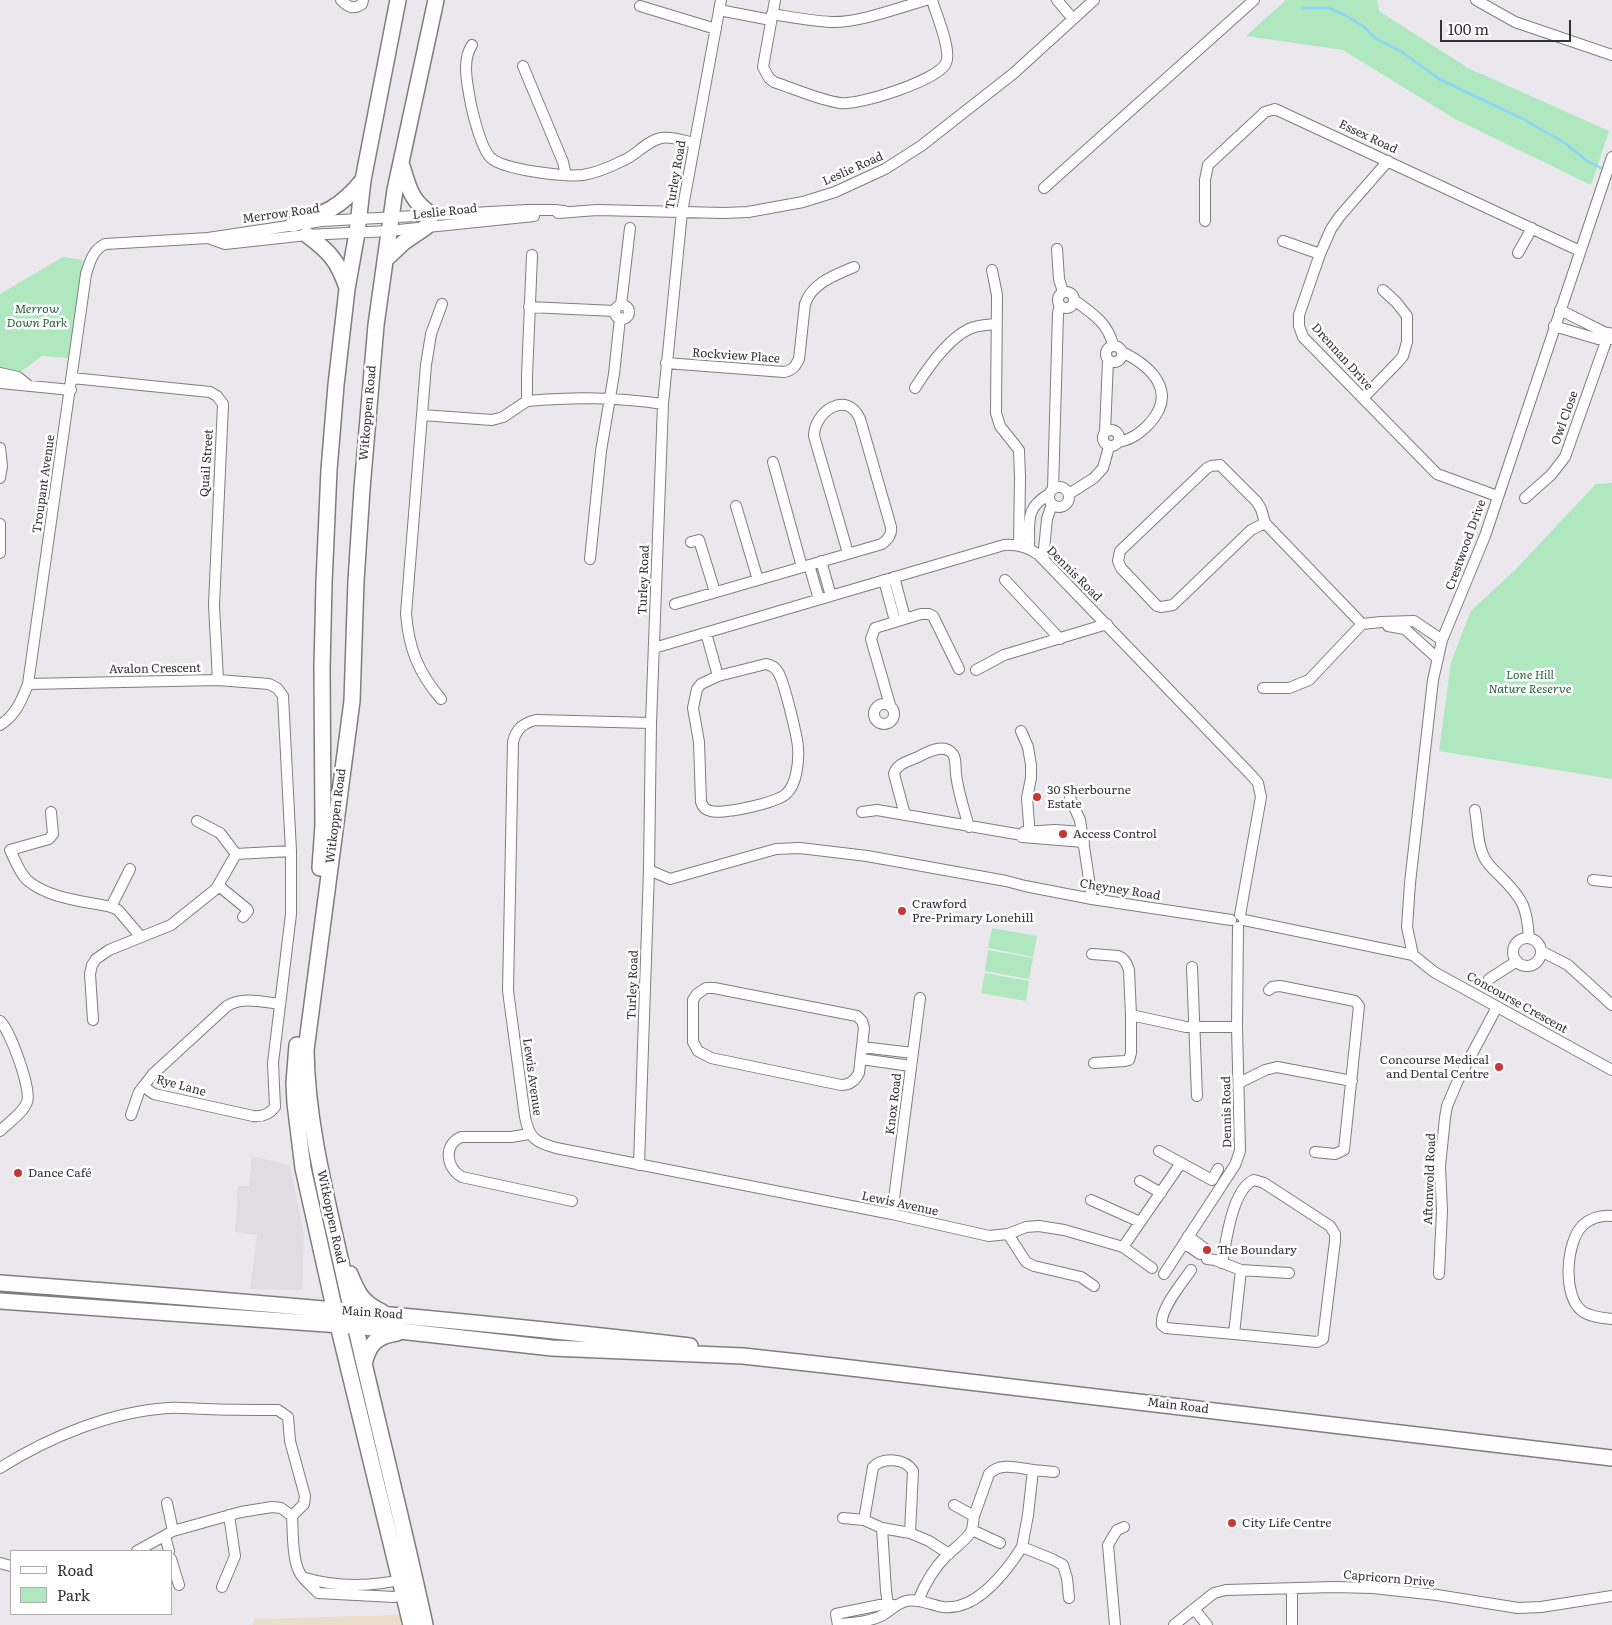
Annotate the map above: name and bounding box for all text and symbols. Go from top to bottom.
scale bar [1442,10,1573,42]
text: 100 m [1448,17,1489,40]
street label: Essex Road [1336,117,1400,157]
street label: Turley Road [663,139,689,211]
street label: Leslie Road [820,149,886,189]
street label: Merrow Road [241,201,321,227]
street label: Leslie Road [412,201,478,223]
park label: Merrow Down Park [7,302,67,330]
street label: Drennan Drive [1308,321,1376,393]
street label: Rockview Place [691,346,781,366]
street label: Witkoppen Road [357,365,379,461]
street label: Owl Close [1549,389,1581,447]
street label: Quail Street [197,429,217,497]
street label: Troupant Avenue [30,434,58,534]
street label: Crestwood Drive [1443,498,1489,592]
street label: Dennis Road [1043,543,1105,605]
street label: Turley Road [636,545,652,615]
street label: Avalon Crescent [109,661,201,677]
park label: Lone Hill Nature Reserve [1489,668,1571,696]
street label: Witkoppen Road [323,768,349,864]
place label: 30 Sherbourne Estate [1047,783,1131,811]
marker: 30 Sherbourne Estate [1031,791,1043,803]
place label: Access Control [1073,827,1157,841]
marker: Access Control [1057,828,1069,840]
street label: Cheyney Road [1079,877,1161,903]
place label: Crawford Pre-Primary Lonehill [912,897,1034,925]
marker: Crawford Pre-Primary Lonehill [896,905,908,917]
street label: Turley Road [625,950,641,1020]
street label: Concourse Crescent [1464,969,1570,1037]
street label: Lewis Avenue [519,1037,545,1117]
place label: Concourse Medical and Dental Centre [1380,1053,1489,1081]
marker: Concourse Medical and Dental Centre [1493,1061,1505,1073]
street label: Rye Lane [154,1072,208,1100]
street label: Knox Road [883,1072,905,1136]
street label: Dennis Road [1219,1076,1235,1148]
street label: Aftonwold Road [1421,1133,1439,1225]
place label: Dance Café [28,1166,91,1180]
marker: Dance Café [12,1167,24,1179]
street label: Witkoppen Road [314,1169,348,1265]
street label: Lewis Avenue [860,1189,940,1219]
place label: The Boundary [1217,1243,1297,1257]
marker: The Boundary [1201,1244,1213,1256]
street label: Main Road [341,1304,403,1322]
street label: Main Road [1146,1395,1210,1417]
place label: City Life Centre [1242,1516,1331,1530]
marker: City Life Centre [1226,1517,1238,1529]
legend [10,1550,172,1615]
text: Road [57,1558,93,1581]
street label: Capricorn Drive [1343,1568,1435,1590]
text: Park [57,1583,90,1606]

